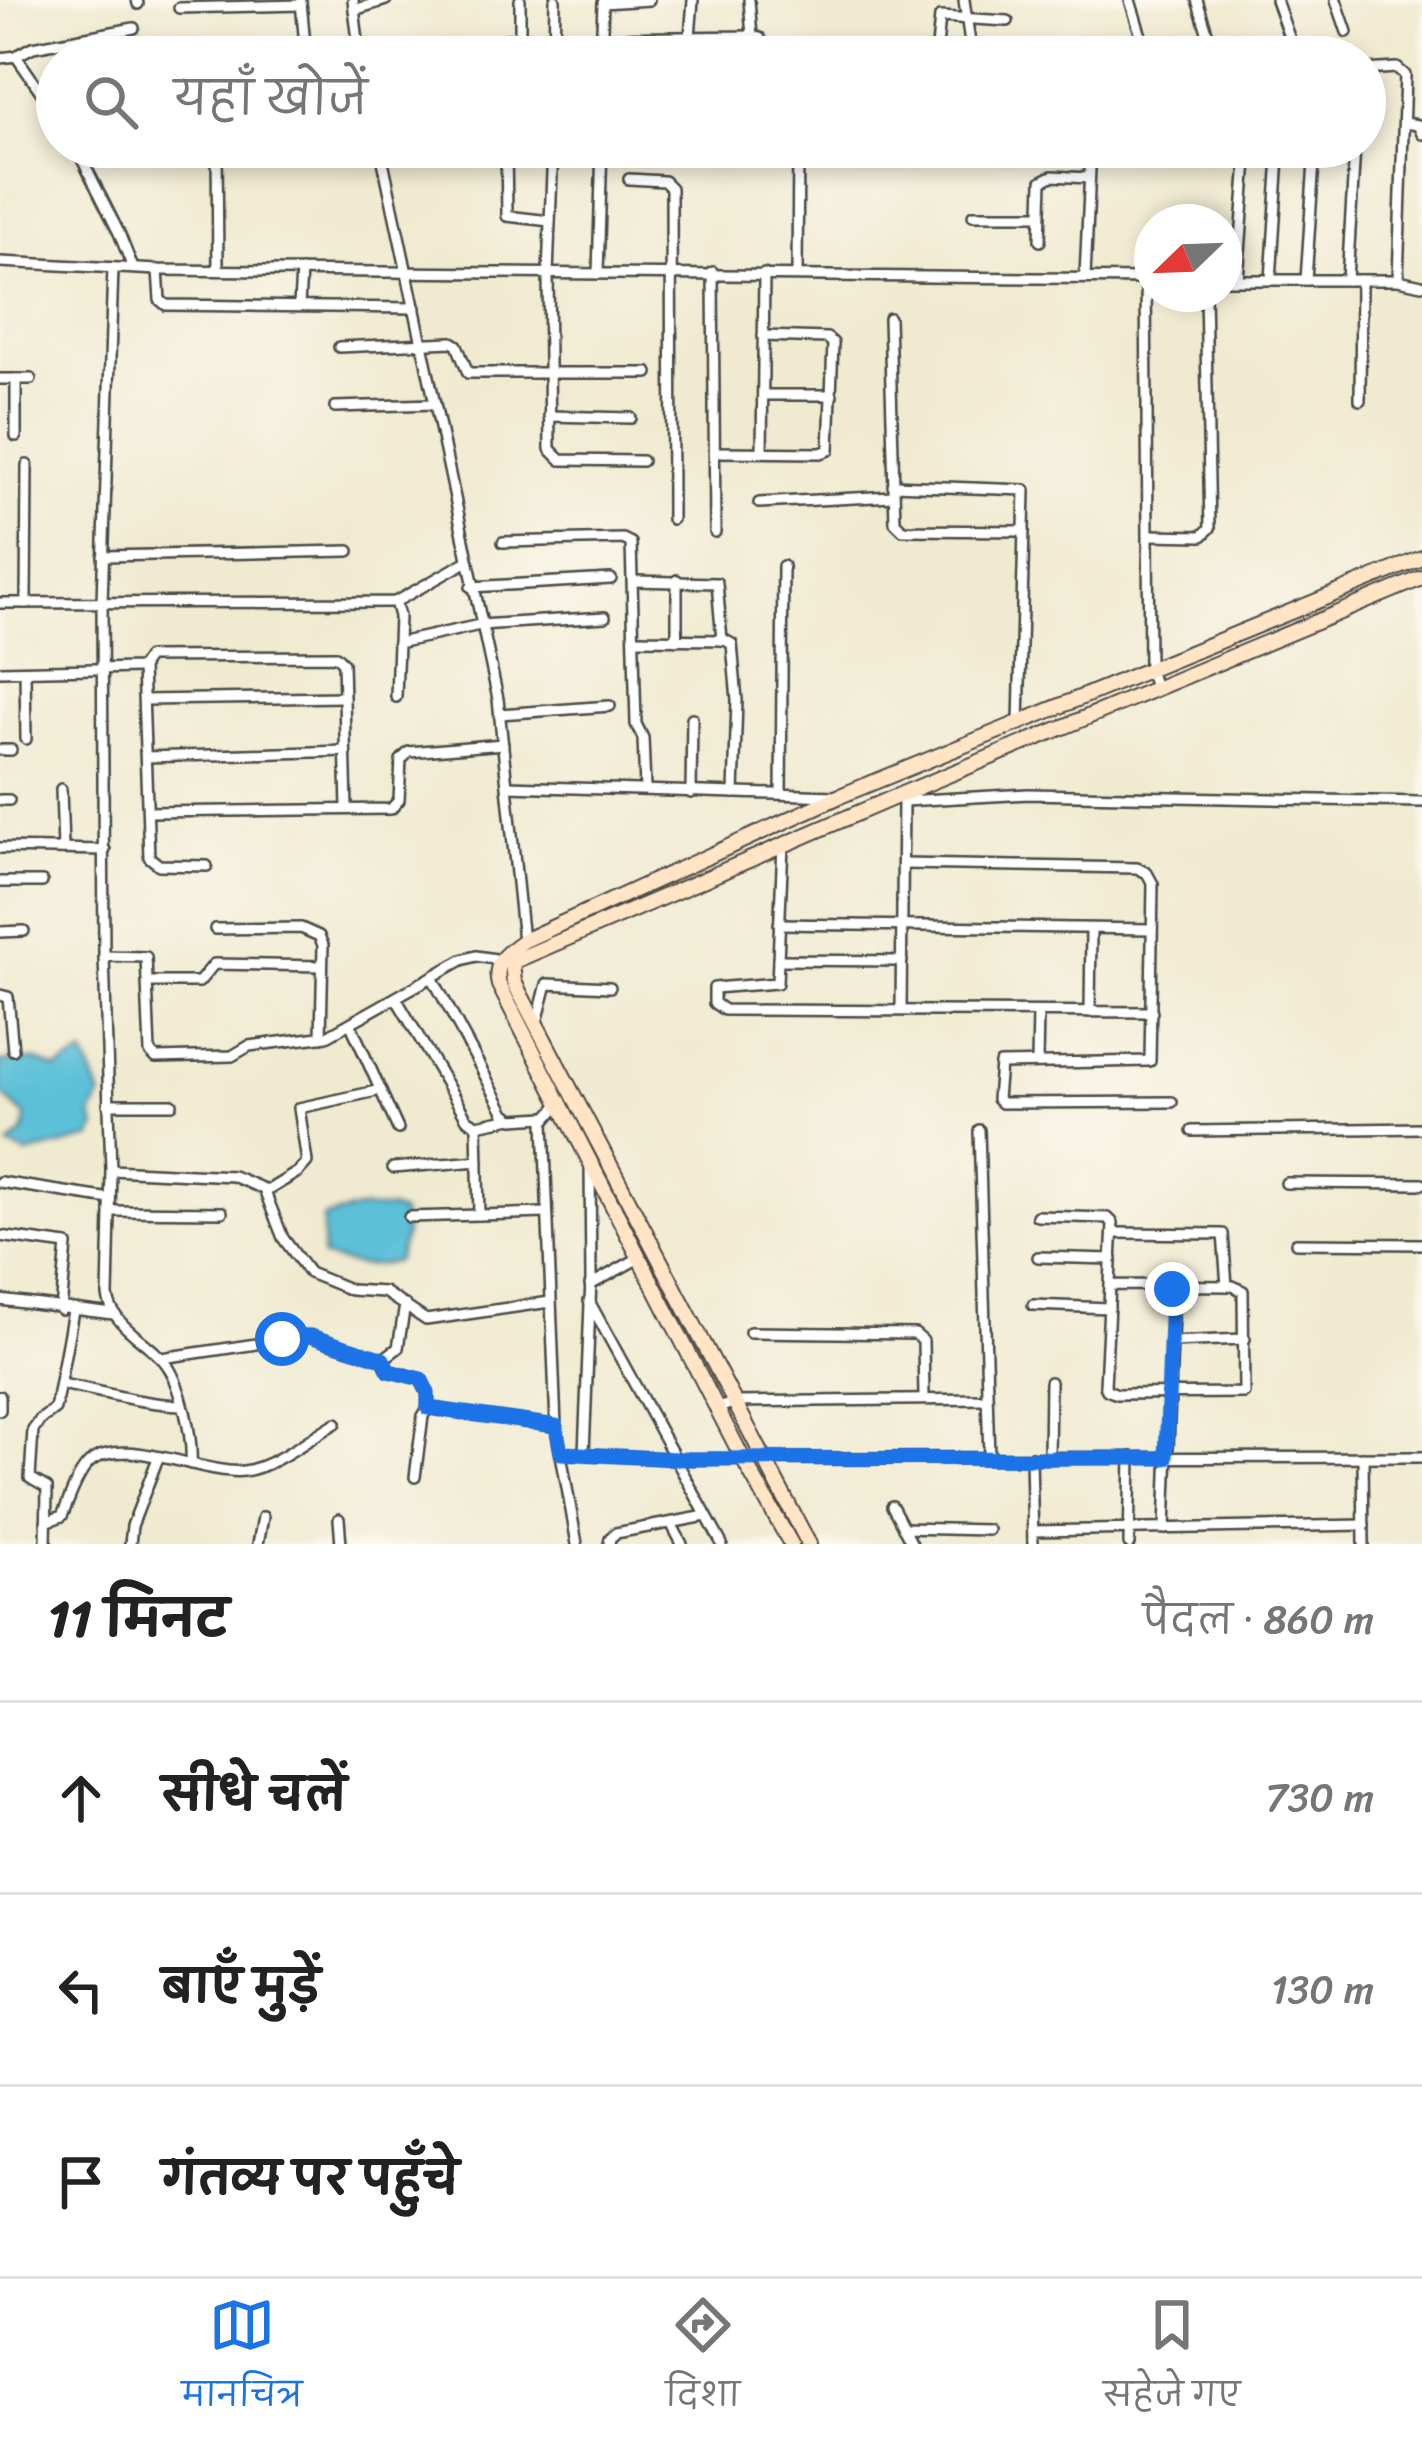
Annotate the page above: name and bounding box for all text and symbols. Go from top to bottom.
search box [36,36,1386,168]
text: यहाँ खोजें [174,59,368,139]
icon: search [78,69,144,135]
north arrow [1134,204,1242,312]
route end [1145,1262,1199,1316]
route start [255,1312,309,1366]
text: 11 मिनट [48,1574,229,1664]
text: पैदल · 860 m [1143,1585,1374,1654]
text: सीधे चलें [162,1755,346,1835]
text: 730 m [1266,1763,1374,1832]
icon: ahead [48,1765,114,1831]
text: बाएँ मुड़ें [162,1947,320,2027]
text: 130 m [1271,1955,1374,2024]
icon: left [48,1957,114,2023]
text: गंतव्य पर पहुँचे [162,2139,459,2219]
icon: arrive [48,2149,114,2215]
tab: मानचित्र [181,2292,303,2431]
tab: दिशा [666,2292,740,2431]
tab: सहेजे गए [1103,2292,1241,2431]

